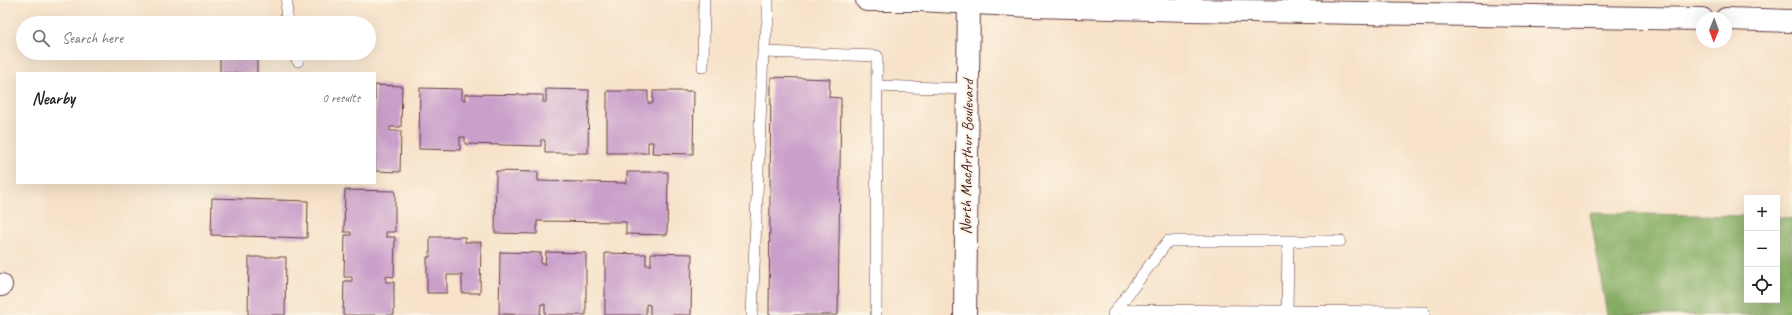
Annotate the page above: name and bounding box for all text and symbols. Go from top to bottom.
north arrow [1696,12,1732,48]
search box [16,16,376,60]
icon: search [30,27,52,49]
text: Search here [62,29,123,48]
street label: North MacArthur Boulevard [956,77,978,235]
text: Nearby [32,88,75,109]
text: 0 results [322,90,360,106]
map controls [1744,195,1780,303]
button: + [1744,195,1780,231]
button: − [1744,231,1780,267]
button: locate [1744,267,1780,303]

